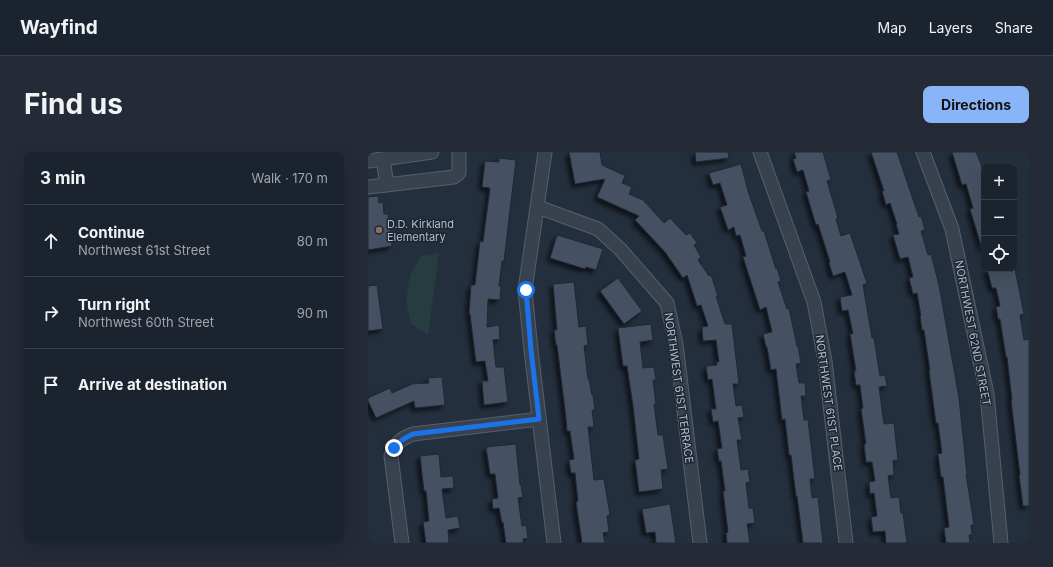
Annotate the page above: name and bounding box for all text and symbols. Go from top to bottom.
text: Wayfind [20,16,98,39]
text: Map [878,19,907,36]
text: Layers [929,19,973,36]
text: Share [995,19,1033,36]
button: Directions [923,86,1029,123]
text: Find us [24,87,123,121]
map controls [981,164,1017,272]
button: + [981,164,1017,200]
text: 3 min [40,168,86,188]
text: Walk · 170 m [252,170,328,186]
button: − [981,200,1017,236]
place label: D.D. Kirkland Elementary [387,217,454,244]
text: Continue [78,223,145,242]
marker: D.D. Kirkland Elementary [374,225,384,235]
icon: ahead [40,230,62,252]
text: 80 m [297,233,328,249]
button: locate [981,236,1017,272]
text: Northwest 61st Street [78,242,210,258]
street label: NORTHWEST 62ND STREET [952,259,994,407]
route start [517,281,535,299]
text: Turn right [78,295,150,314]
icon: right [40,302,62,324]
text: 90 m [297,305,328,321]
street label: NORTHWEST 61ST TERRACE [661,312,697,464]
text: Northwest 60th Street [78,314,214,330]
street label: NORTHWEST 61ST PLACE [813,334,845,472]
icon: arrive [40,374,62,396]
text: Arrive at destination [78,375,227,394]
route end [385,439,403,457]

